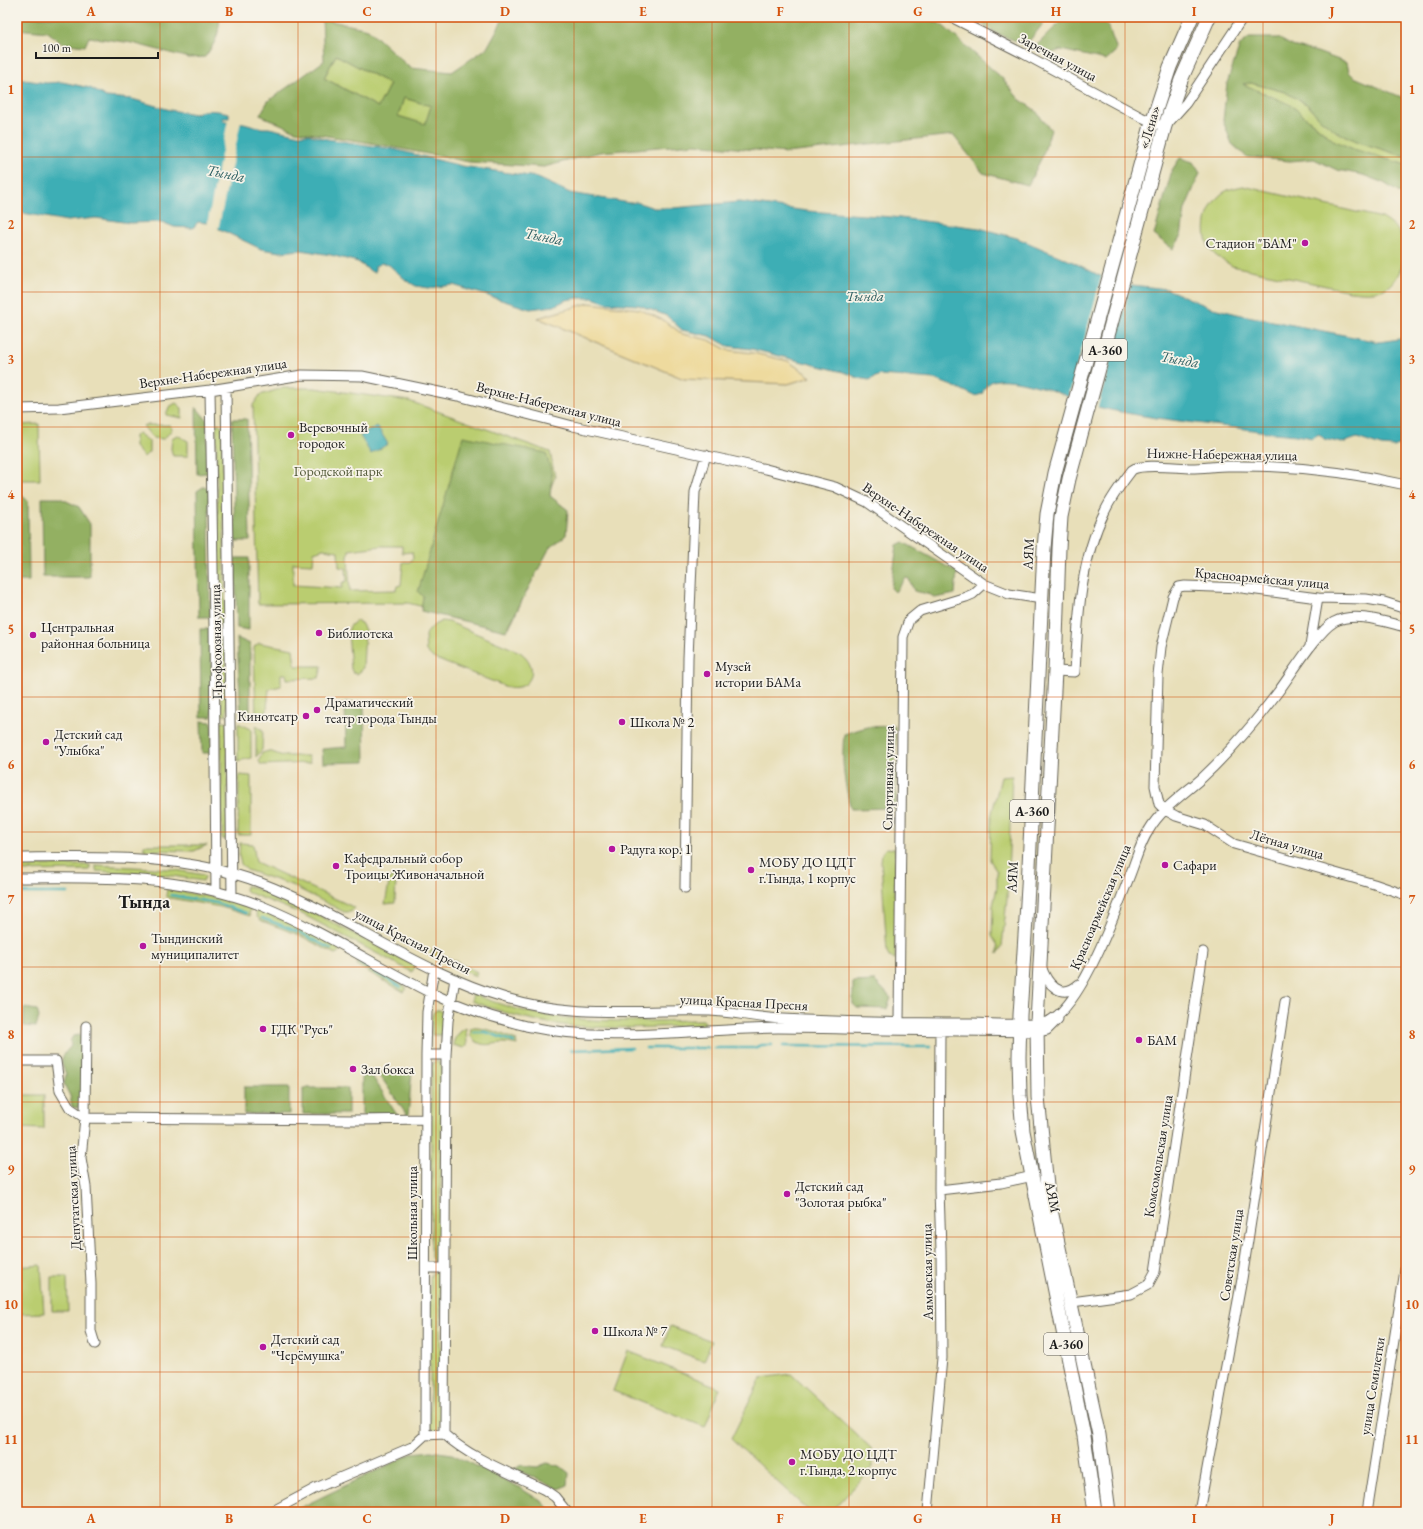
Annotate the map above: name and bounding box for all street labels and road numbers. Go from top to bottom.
street label: Заречная улица [1016,29,1101,85]
street label: «Лена» [1134,103,1164,151]
road number: А-360 [1083,339,1127,361]
street label: Верхне-Набережная улица [138,354,288,392]
street label: Верхне-Набережная улица [475,377,624,431]
street label: Нижне-Набережная улица [1146,444,1298,464]
street label: Верхне-Набережная улица [859,478,993,576]
street label: АЯМ [1018,537,1038,571]
street label: Красноармейская улица [1194,563,1330,593]
street label: Профсоюзная улица [206,584,226,700]
street label: Спортивная улица [878,725,898,831]
road number: А-360 [1010,800,1054,822]
street label: Лётная улица [1248,825,1326,863]
street label: Красноармейская улица [1065,841,1135,973]
street label: АЯМ [1002,860,1022,894]
street label: улица Красная Пресня [352,904,474,978]
street label: улица Красная Пресня [680,990,808,1014]
street label: Комсомольская улица [1139,1093,1177,1219]
street label: Депутатская улица [61,1145,85,1251]
street label: Школьная улица [403,1165,421,1260]
street label: АЯМ [1041,1179,1065,1215]
street label: Советская улица [1215,1207,1247,1302]
street label: Аямовская улица [917,1223,937,1322]
road number: А-360 [1044,1333,1088,1355]
street label: улица Семилетки [1355,1335,1389,1436]

